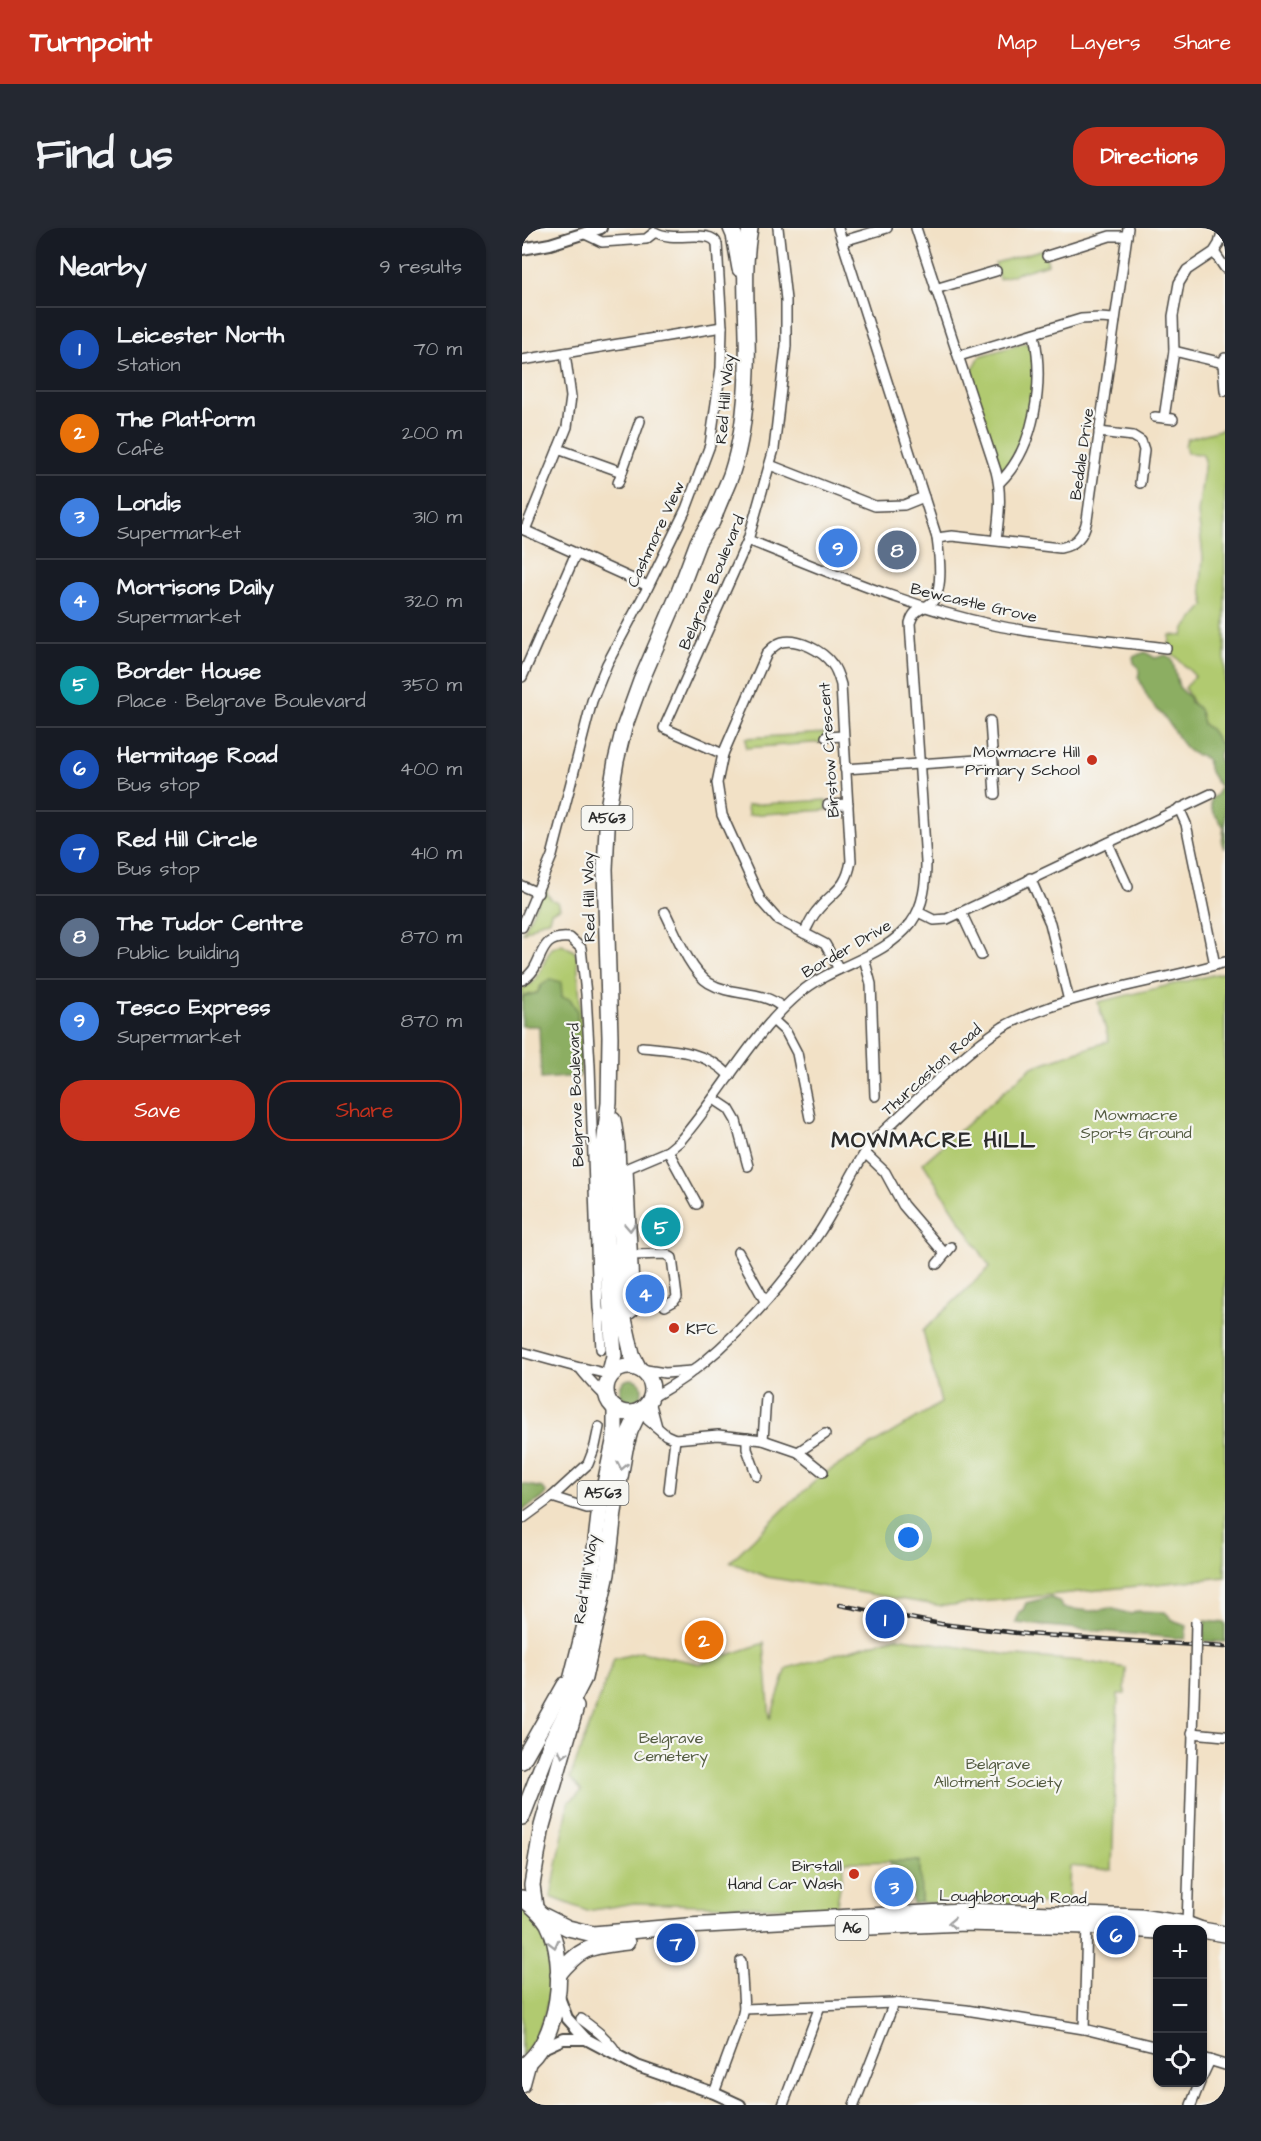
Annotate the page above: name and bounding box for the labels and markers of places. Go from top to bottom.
pin: 9 [818,526,858,570]
pin: 8 [878,528,916,572]
place label: Mowmacre Hill Primary School [965,741,1080,782]
marker: Mowmacre Hill Primary School [1085,753,1099,767]
pin: 5 [642,1204,680,1250]
pin: 4 [626,1272,664,1316]
place label: KFC [686,1318,718,1340]
marker: KFC [667,1321,681,1335]
pin: 1 [866,1596,904,1642]
pin: 2 [684,1618,723,1662]
place label: Birstall Hand Car Wash [728,1855,842,1895]
pin: 3 [874,1864,914,1910]
marker: Birstall Hand Car Wash [847,1867,861,1881]
pin: 6 [1096,1912,1136,1958]
pin: 7 [656,1920,696,1966]

